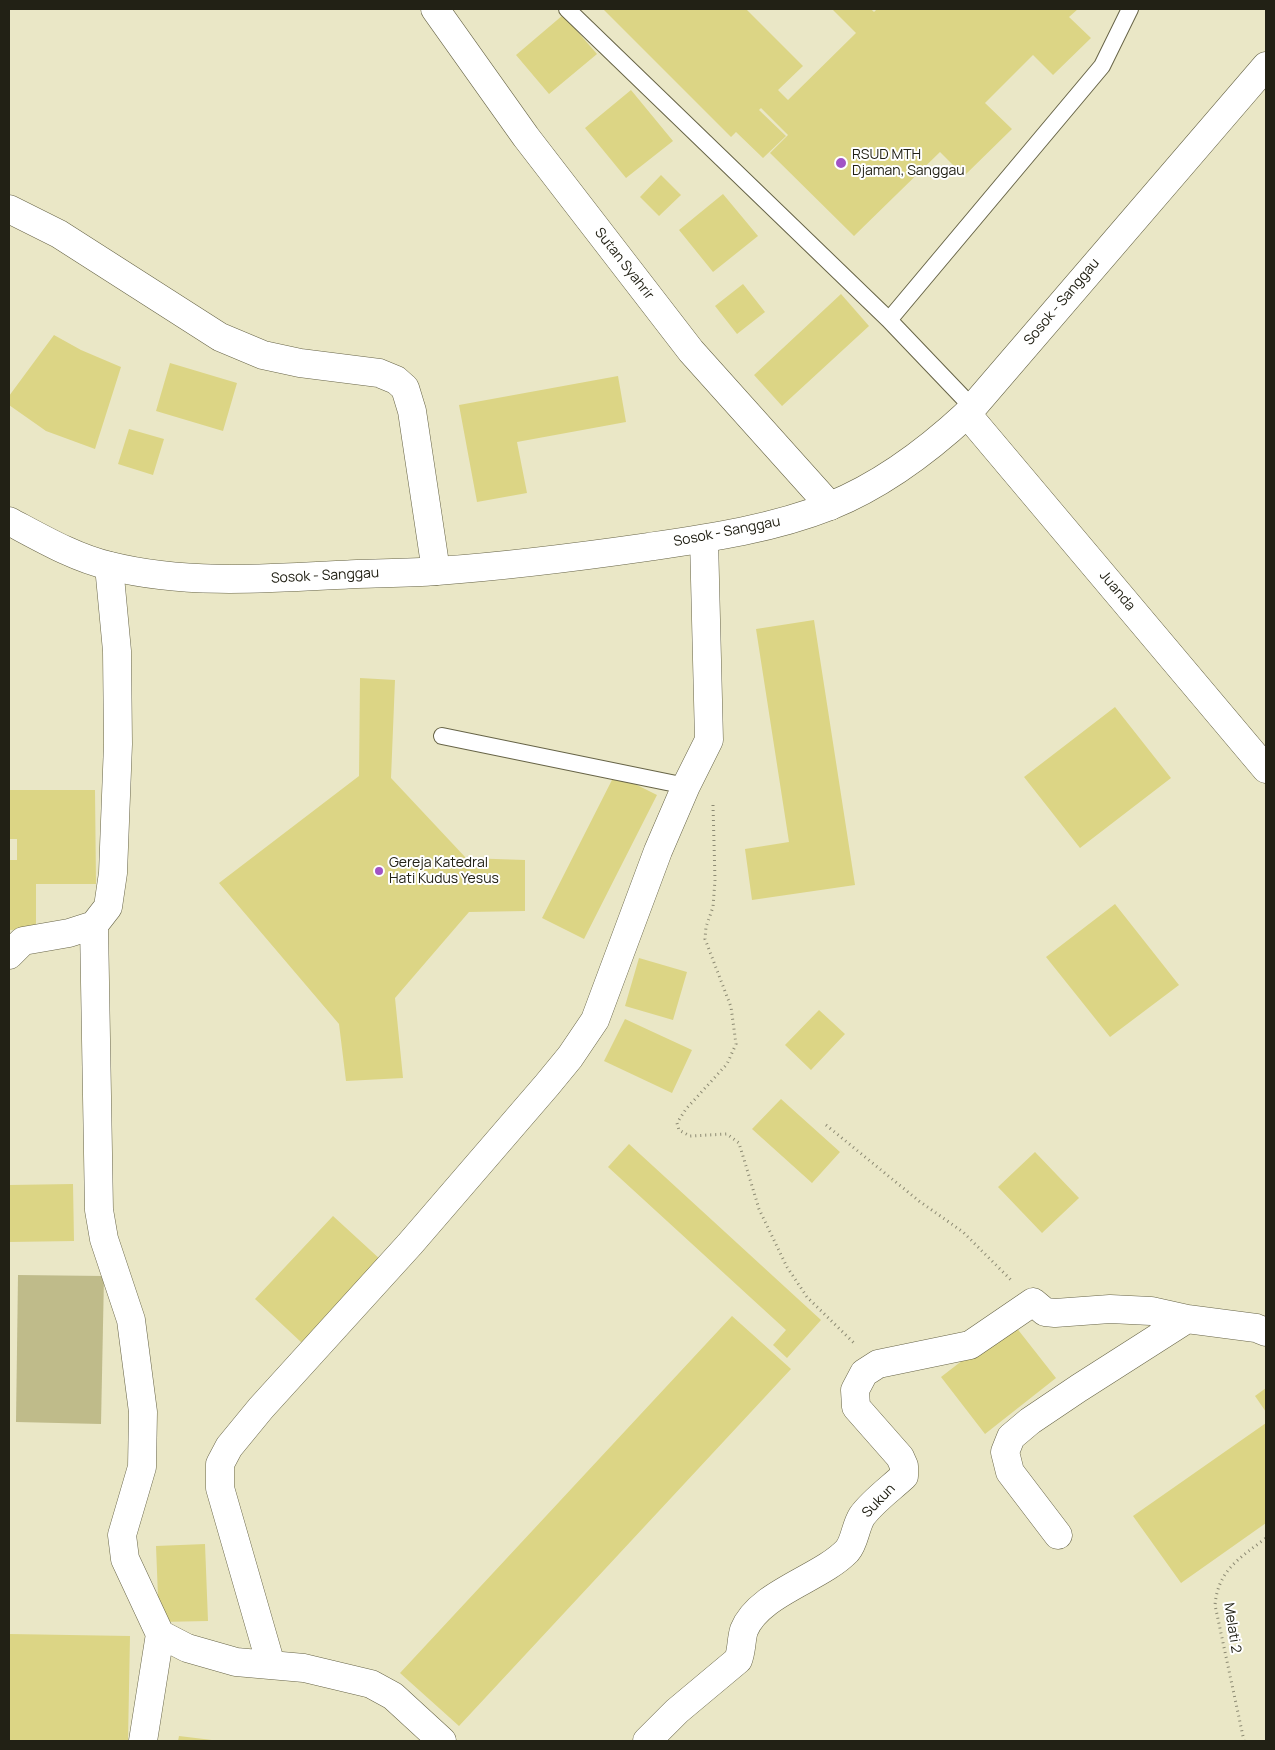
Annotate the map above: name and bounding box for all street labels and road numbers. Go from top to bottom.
street label: Sutan Syahrir [591,225,657,303]
street label: Sosok - Sanggau [1021,255,1103,349]
street label: Sosok - Sanggau [672,513,782,551]
street label: Sosok - Sanggau [270,565,380,587]
street label: Juanda [1095,568,1139,614]
street label: Sukun [859,1481,899,1521]
street label: Melati 2 [1220,1602,1244,1654]

